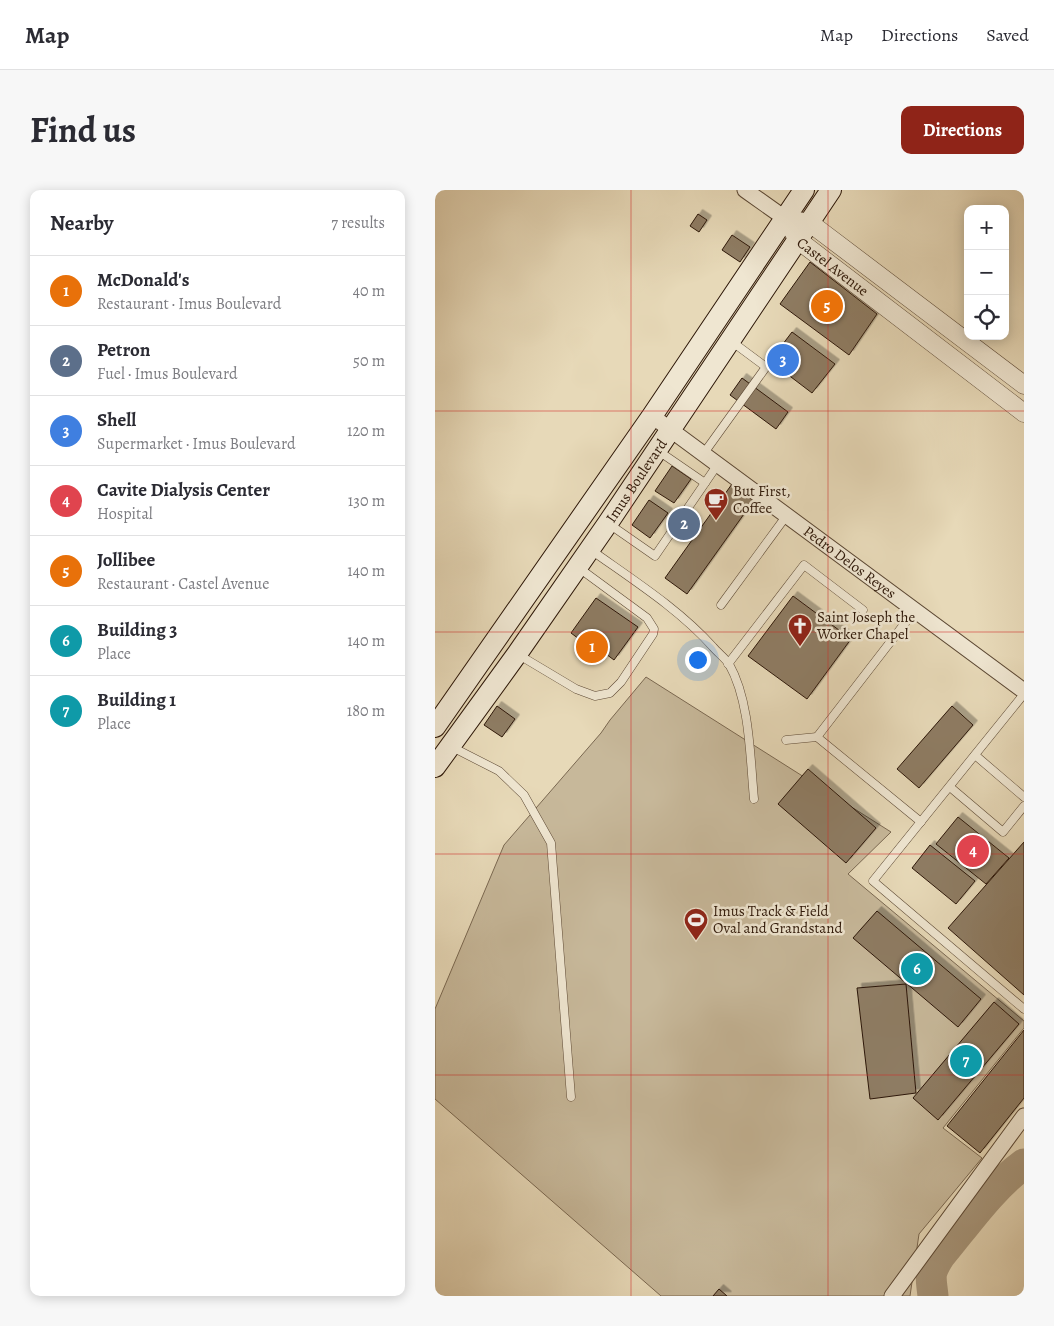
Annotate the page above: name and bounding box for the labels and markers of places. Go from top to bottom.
pin: 5 [811,287,843,325]
pin: 3 [767,341,799,379]
place label: But First, Coffee [733,481,791,518]
cafe icon: But First, Coffee [703,487,729,521]
pin: 2 [668,505,700,543]
place label: Saint Joseph the Worker Chapel [816,607,915,644]
church icon: Saint Joseph the Worker Chapel [787,613,813,647]
pin: 1 [576,628,608,666]
pin: 4 [957,832,989,870]
place label: Imus Track & Field Oval and Grandstand [713,901,844,938]
sports icon: Imus Track & Field Oval and Grandstand [683,907,709,941]
pin: 6 [901,950,933,988]
pin: 7 [950,1042,982,1080]

